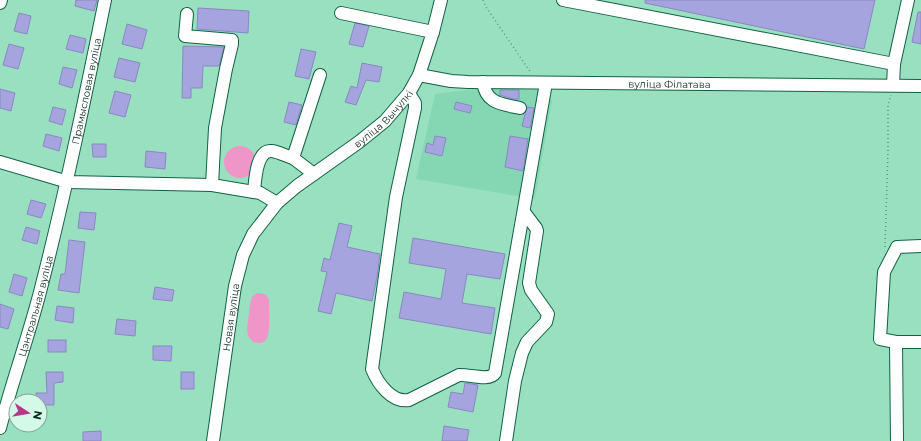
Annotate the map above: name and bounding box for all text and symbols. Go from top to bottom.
street label: Прамысловая вуліца [69,37,104,146]
street label: вуліца Філатава [628,77,711,91]
street label: вуліца Вычулкі [351,88,416,151]
street label: Цэнтральная вуліца [15,254,56,358]
street label: Новая вуліца [220,283,242,352]
north arrow [8,393,48,433]
text: N [30,409,46,421]

